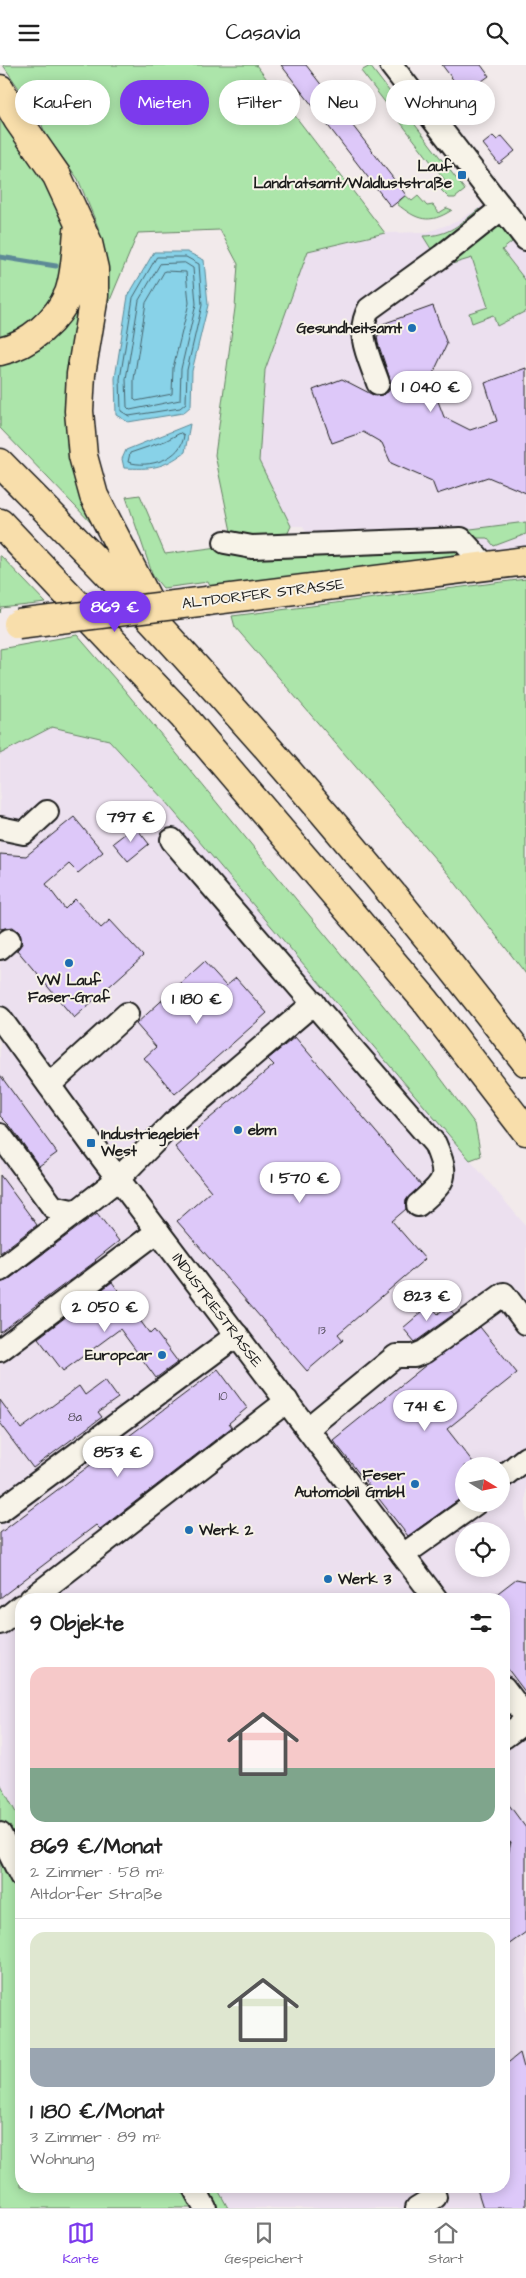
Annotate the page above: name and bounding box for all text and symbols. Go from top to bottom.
text: Casavia [226,17,300,48]
icon: menu [15,19,43,47]
icon: search [483,19,511,47]
chip: Kaufen [15,80,110,125]
chip: Mieten [120,80,209,125]
chip: Filter [219,80,300,125]
chip: Neu [310,80,376,125]
chip: Wohnung [386,80,495,125]
place label: Lauf Landratsamt/Waldluststraße [253,156,453,194]
marker: Lauf Landratsamt/Waldluststraße [456,169,468,181]
place label: Gesundheitsamt [296,318,403,339]
marker: Gesundheitsamt [406,322,418,334]
pin: 1 040 € [385,371,477,413]
text: 1 040 € [402,376,460,398]
street label: ALTDORFER STRASSE [181,574,345,614]
pin: 869 € [80,591,150,633]
text: 869 € [91,596,139,618]
pin: 797 € [96,801,166,843]
text: 797 € [107,806,155,828]
marker: VW Lauf Faser-Graf [63,957,75,969]
place label: VW Lauf Faser-Graf [28,970,111,1008]
pin: 1 180 € [151,983,243,1025]
text: 1 180 € [172,988,222,1010]
place label: ebm [248,1120,277,1141]
place label: Industriegebiet West [100,1124,200,1162]
marker: ebm [232,1124,244,1136]
marker: Industriegebiet West [85,1137,97,1149]
pin: 1 570 € [254,1161,346,1204]
text: 1 570 € [271,1167,329,1189]
street label: INDUSTRIESTRASSE [167,1249,267,1372]
pin: 823 € [392,1279,462,1322]
text: 823 € [404,1285,450,1307]
pin: 2 050 € [59,1291,151,1333]
text: 2 050 € [72,1296,138,1318]
house number: 13 [318,1322,326,1339]
place label: Europcar [85,1345,153,1366]
marker: Europcar [156,1349,168,1361]
house number: 10 [218,1388,228,1405]
pin: 741 € [390,1389,460,1432]
text: 741 € [404,1395,446,1417]
house number: 8a [68,1409,82,1426]
pin: 853 € [83,1435,153,1478]
text: 853 € [94,1441,142,1463]
north arrow [455,1457,510,1513]
map controls [455,1457,510,1577]
place label: Feser Automobil GmbH [295,1465,406,1503]
marker: Feser Automobil GmbH [409,1478,421,1490]
place label: Werk 2 [198,1520,254,1541]
button: locate [455,1522,510,1577]
marker: Werk 2 [183,1524,195,1536]
place label: Werk 3 [337,1569,392,1590]
marker: Werk 3 [322,1573,334,1585]
text: 9 Objekte [30,1609,124,1638]
icon: filters [467,1609,495,1637]
icon: home [218,1699,308,1789]
text: 869 €/Monat [30,1832,162,1861]
text: 2 Zimmer · 58 m² [30,1861,165,1883]
text: Altdorfer Straße [30,1883,162,1905]
icon: home [218,1965,308,2055]
text: 1 180 €/Monat [30,2097,164,2126]
text: 3 Zimmer · 89 m² [30,2126,161,2148]
text: Wohnung [30,2148,94,2170]
tab: Karte [63,2219,99,2269]
tab: Gespeichert [224,2219,303,2269]
tab: Start [428,2219,463,2269]

